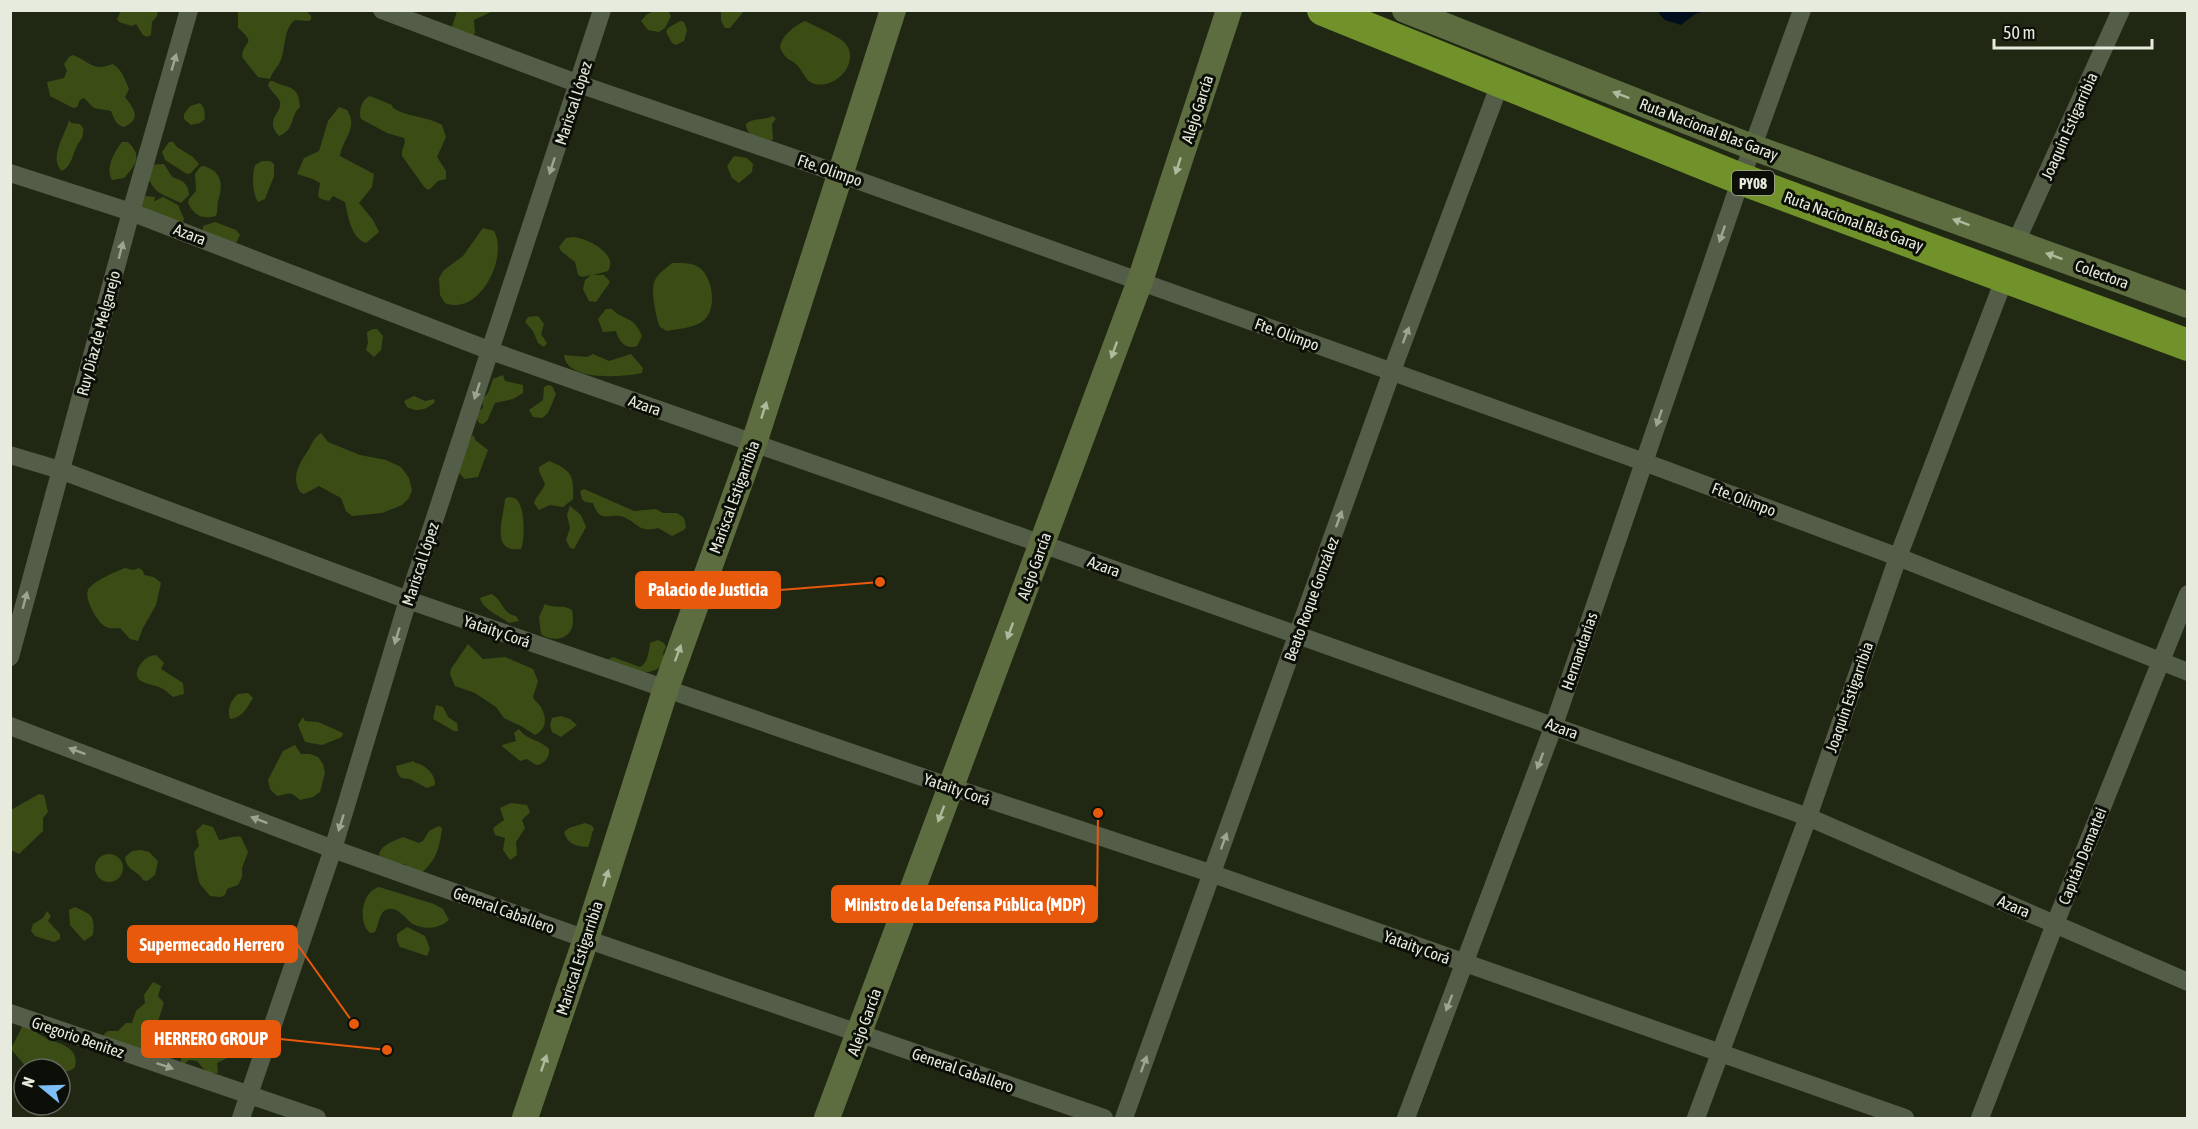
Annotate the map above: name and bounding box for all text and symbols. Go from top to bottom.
scale bar [1994,12,2152,50]
text: 50 m [2003,22,2035,43]
one-way arrow [170,53,179,71]
street label: Mariscal López [551,59,596,147]
street label: Joaquín Estigarribia [2037,70,2102,183]
street label: Alejo García [1178,73,1217,146]
one-way arrow [1612,90,1630,100]
street label: Ruta Nacional Blas Garay [1637,94,1781,165]
street label: Fte. Olimpo [795,151,865,190]
one-way arrow [547,157,556,175]
one-way arrow [1173,157,1182,175]
road number: PY08 [1732,171,1774,195]
street label: Ruta Nacional Blás Garay [1781,187,1927,256]
one-way arrow [1952,217,1970,227]
street label: Azara [171,220,209,248]
one-way arrow [1717,225,1726,243]
one-way arrow [117,241,126,259]
one-way arrow [2045,251,2063,260]
street label: Colectora [2073,256,2131,292]
street label: Ruy Díaz de Melgarejo [73,268,124,398]
street label: Fte. Olimpo [1252,314,1322,355]
one-way arrow [1401,326,1411,344]
one-way arrow [1109,341,1119,359]
one-way arrow [472,382,482,400]
street label: Azara [627,391,663,419]
one-way arrow [760,401,770,419]
one-way arrow [1653,409,1663,427]
street label: Mariscal Estigarribia [705,438,764,556]
street label: Fte. Olimpo [1709,479,1779,520]
one-way arrow [1335,510,1345,528]
street label: Mariscal López [398,520,443,608]
street label: Alejo García [1014,530,1055,602]
street label: Beato Roque González [1280,534,1343,664]
street label: Azara [1085,552,1123,580]
callout: Palacio de Justicia [636,572,780,608]
text: Palacio de Justicia [648,579,768,600]
one-way arrow [21,591,31,609]
street label: Hernandarias [1557,610,1601,692]
street label: Yataity Corá [461,611,533,652]
one-way arrow [1004,622,1014,640]
one-way arrow [392,627,401,645]
street label: Joaquín Estigarribia [1822,639,1877,755]
one-way arrow [674,644,684,662]
street label: Azara [1543,714,1581,742]
one-way arrow [67,746,85,756]
one-way arrow [1535,753,1545,771]
street label: Yataity Corá [921,769,993,810]
one-way arrow [936,805,946,823]
street label: Capitán Demattei [2054,805,2111,908]
one-way arrow [336,814,345,832]
one-way arrow [250,815,268,825]
one-way arrow [1220,832,1230,850]
one-way arrow [602,869,611,887]
street label: General Caballero [451,883,557,937]
callout: Ministro de la Defensa Pública (MDP) [832,886,1097,922]
street label: Azara [1995,891,2033,921]
text: Ministro de la Defensa Pública (MDP) [845,894,1085,915]
street label: Mariscal Estigarribia [552,899,607,1017]
callout: Supermecado Herrero [128,926,297,962]
street label: Yataity Corá [1381,927,1453,968]
text: Supermecado Herrero [140,934,285,955]
street label: Alejo García [844,986,885,1058]
one-way arrow [1444,994,1453,1012]
street label: Gregorio Benitez [29,1013,127,1062]
callout: HERRERO GROUP [142,1021,280,1057]
text: HERRERO GROUP [154,1028,268,1049]
street label: General Caballero [910,1044,1016,1096]
one-way arrow [539,1054,549,1072]
one-way arrow [1139,1054,1149,1072]
north arrow [12,1057,72,1117]
one-way arrow [156,1062,174,1072]
text: N [18,1075,38,1090]

